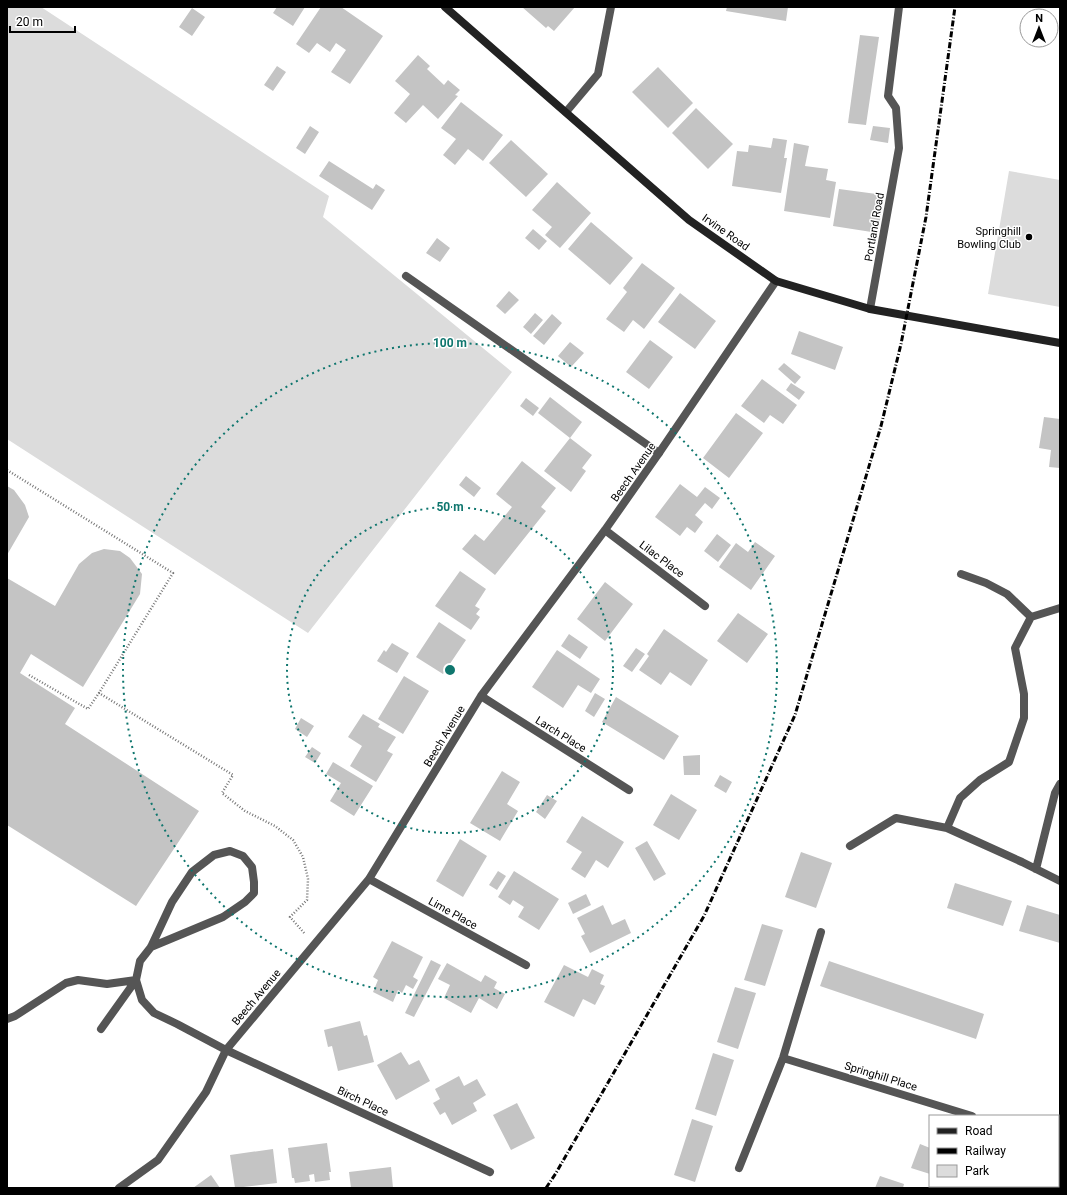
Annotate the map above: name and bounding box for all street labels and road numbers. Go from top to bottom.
street label: Portland Road [862,192,887,263]
street label: Irvine Road [700,211,752,253]
street label: Beech Avenue [608,440,659,504]
street label: Lilac Place [637,538,687,581]
street label: Beech Avenue [421,703,468,769]
street label: Larch Place [533,714,589,755]
street label: Lime Place [426,895,480,932]
street label: Beech Avenue [229,967,284,1028]
street label: Springhill Place [843,1059,919,1094]
street label: Birch Place [335,1084,391,1119]

